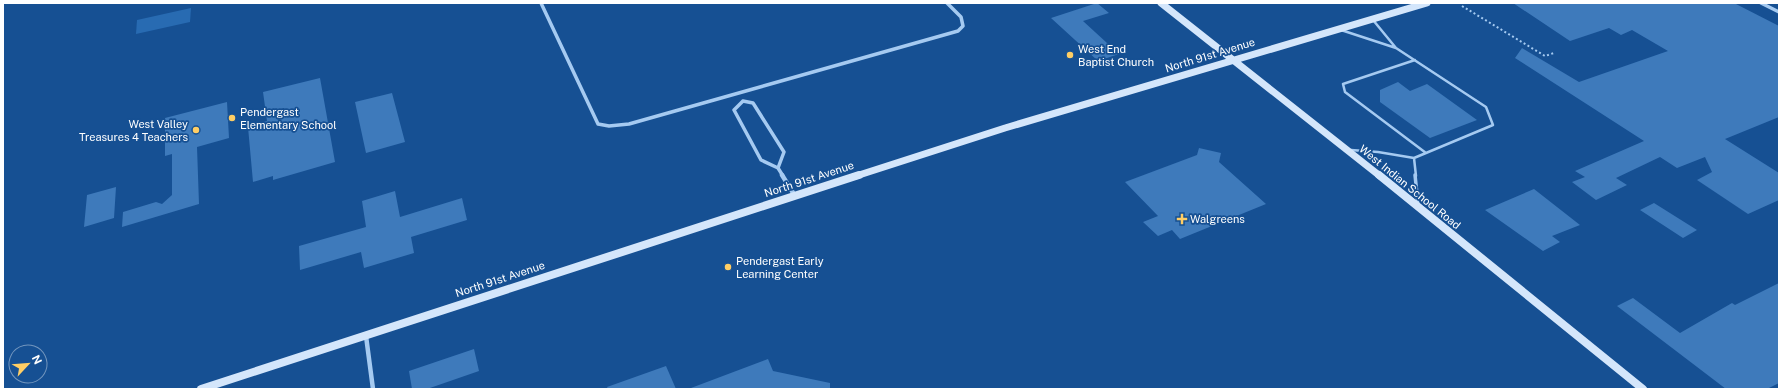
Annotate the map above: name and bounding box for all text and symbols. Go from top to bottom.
street label: North 91st Avenue [1164,36,1256,74]
place label: West End Baptist Church [1078,43,1154,68]
marker: West End Baptist Church [1065,50,1075,60]
place label: Pendergast Elementary School [240,106,337,131]
marker: Pendergast Elementary School [227,113,237,123]
place label: West Valley Treasures 4 Teachers [79,118,188,143]
marker: West Valley Treasures 4 Teachers [191,125,201,135]
street label: West Indian School Road [1357,142,1463,232]
street label: North 91st Avenue [763,159,855,199]
place label: Walgreens [1190,213,1245,225]
marker: Walgreens [1177,214,1187,224]
place label: Pendergast Early Learning Center [736,255,824,280]
street label: North 91st Avenue [454,259,546,299]
marker: Pendergast Early Learning Center [723,262,733,272]
north arrow [8,344,48,384]
text: N [30,353,44,366]

